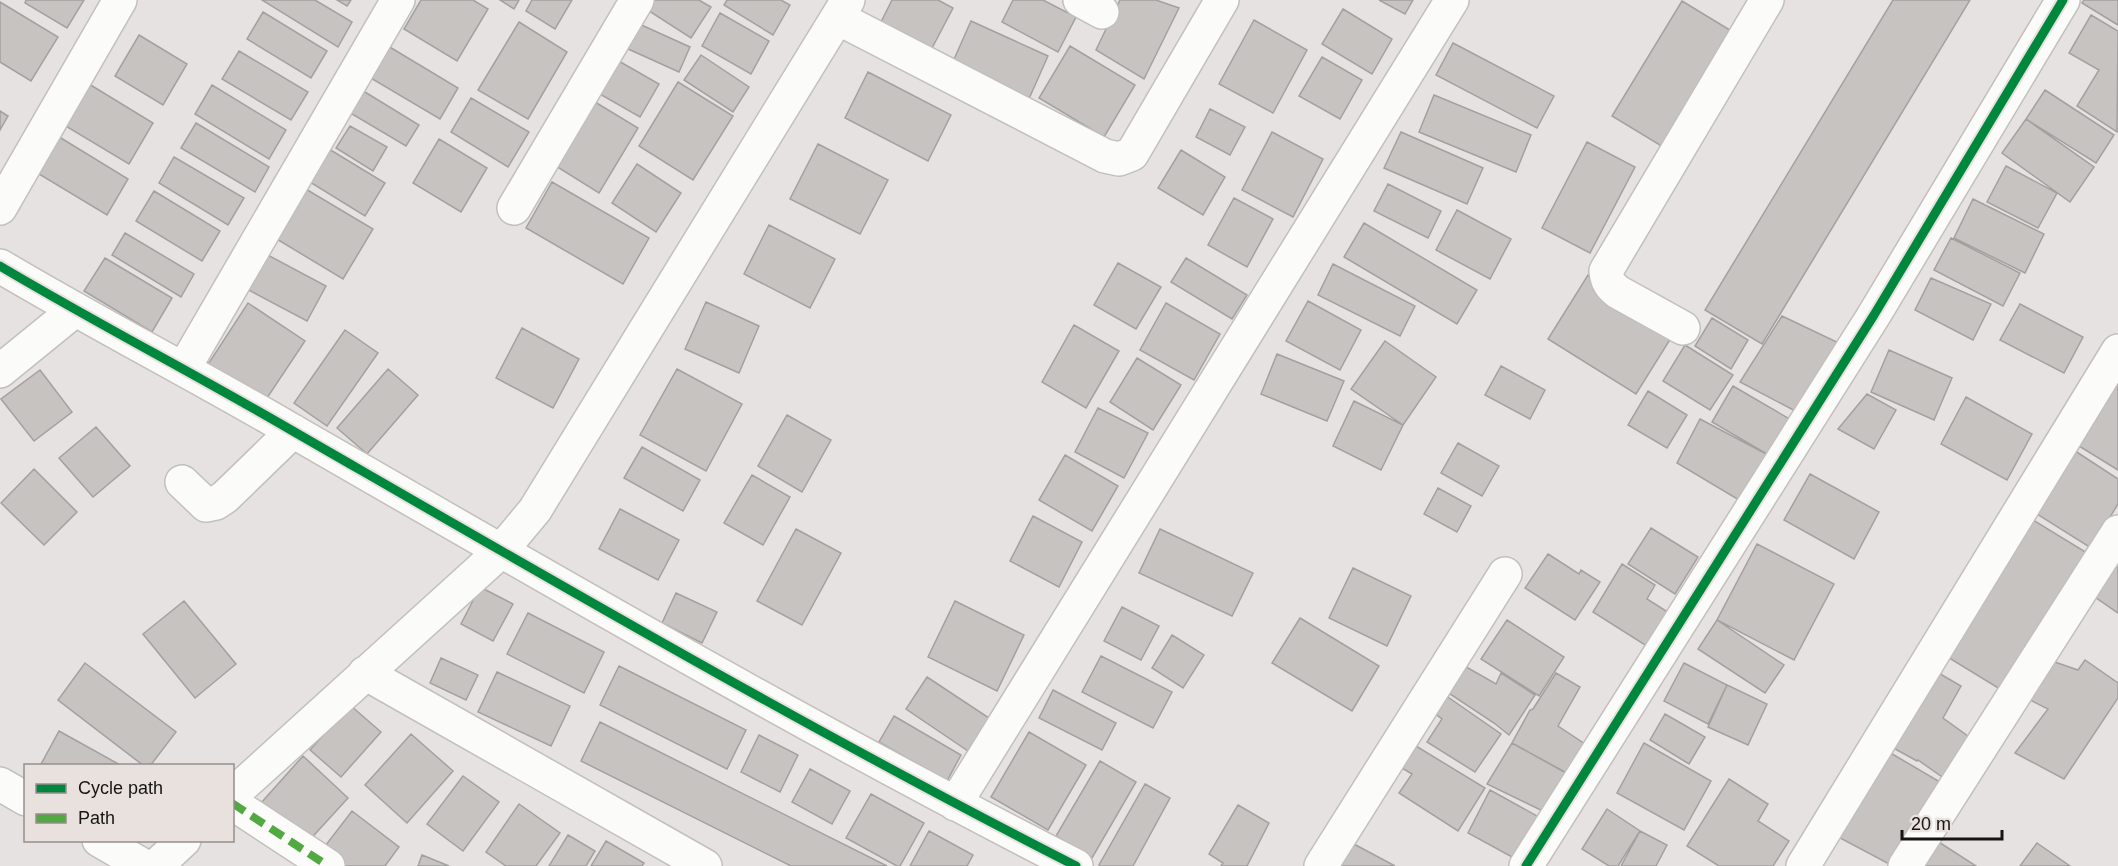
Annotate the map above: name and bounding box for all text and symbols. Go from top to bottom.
legend [24,764,234,842]
text: Cycle path [78,778,163,798]
scale bar [1902,803,2002,841]
text: Path [78,808,115,828]
text: 20 m [1911,814,1951,834]

